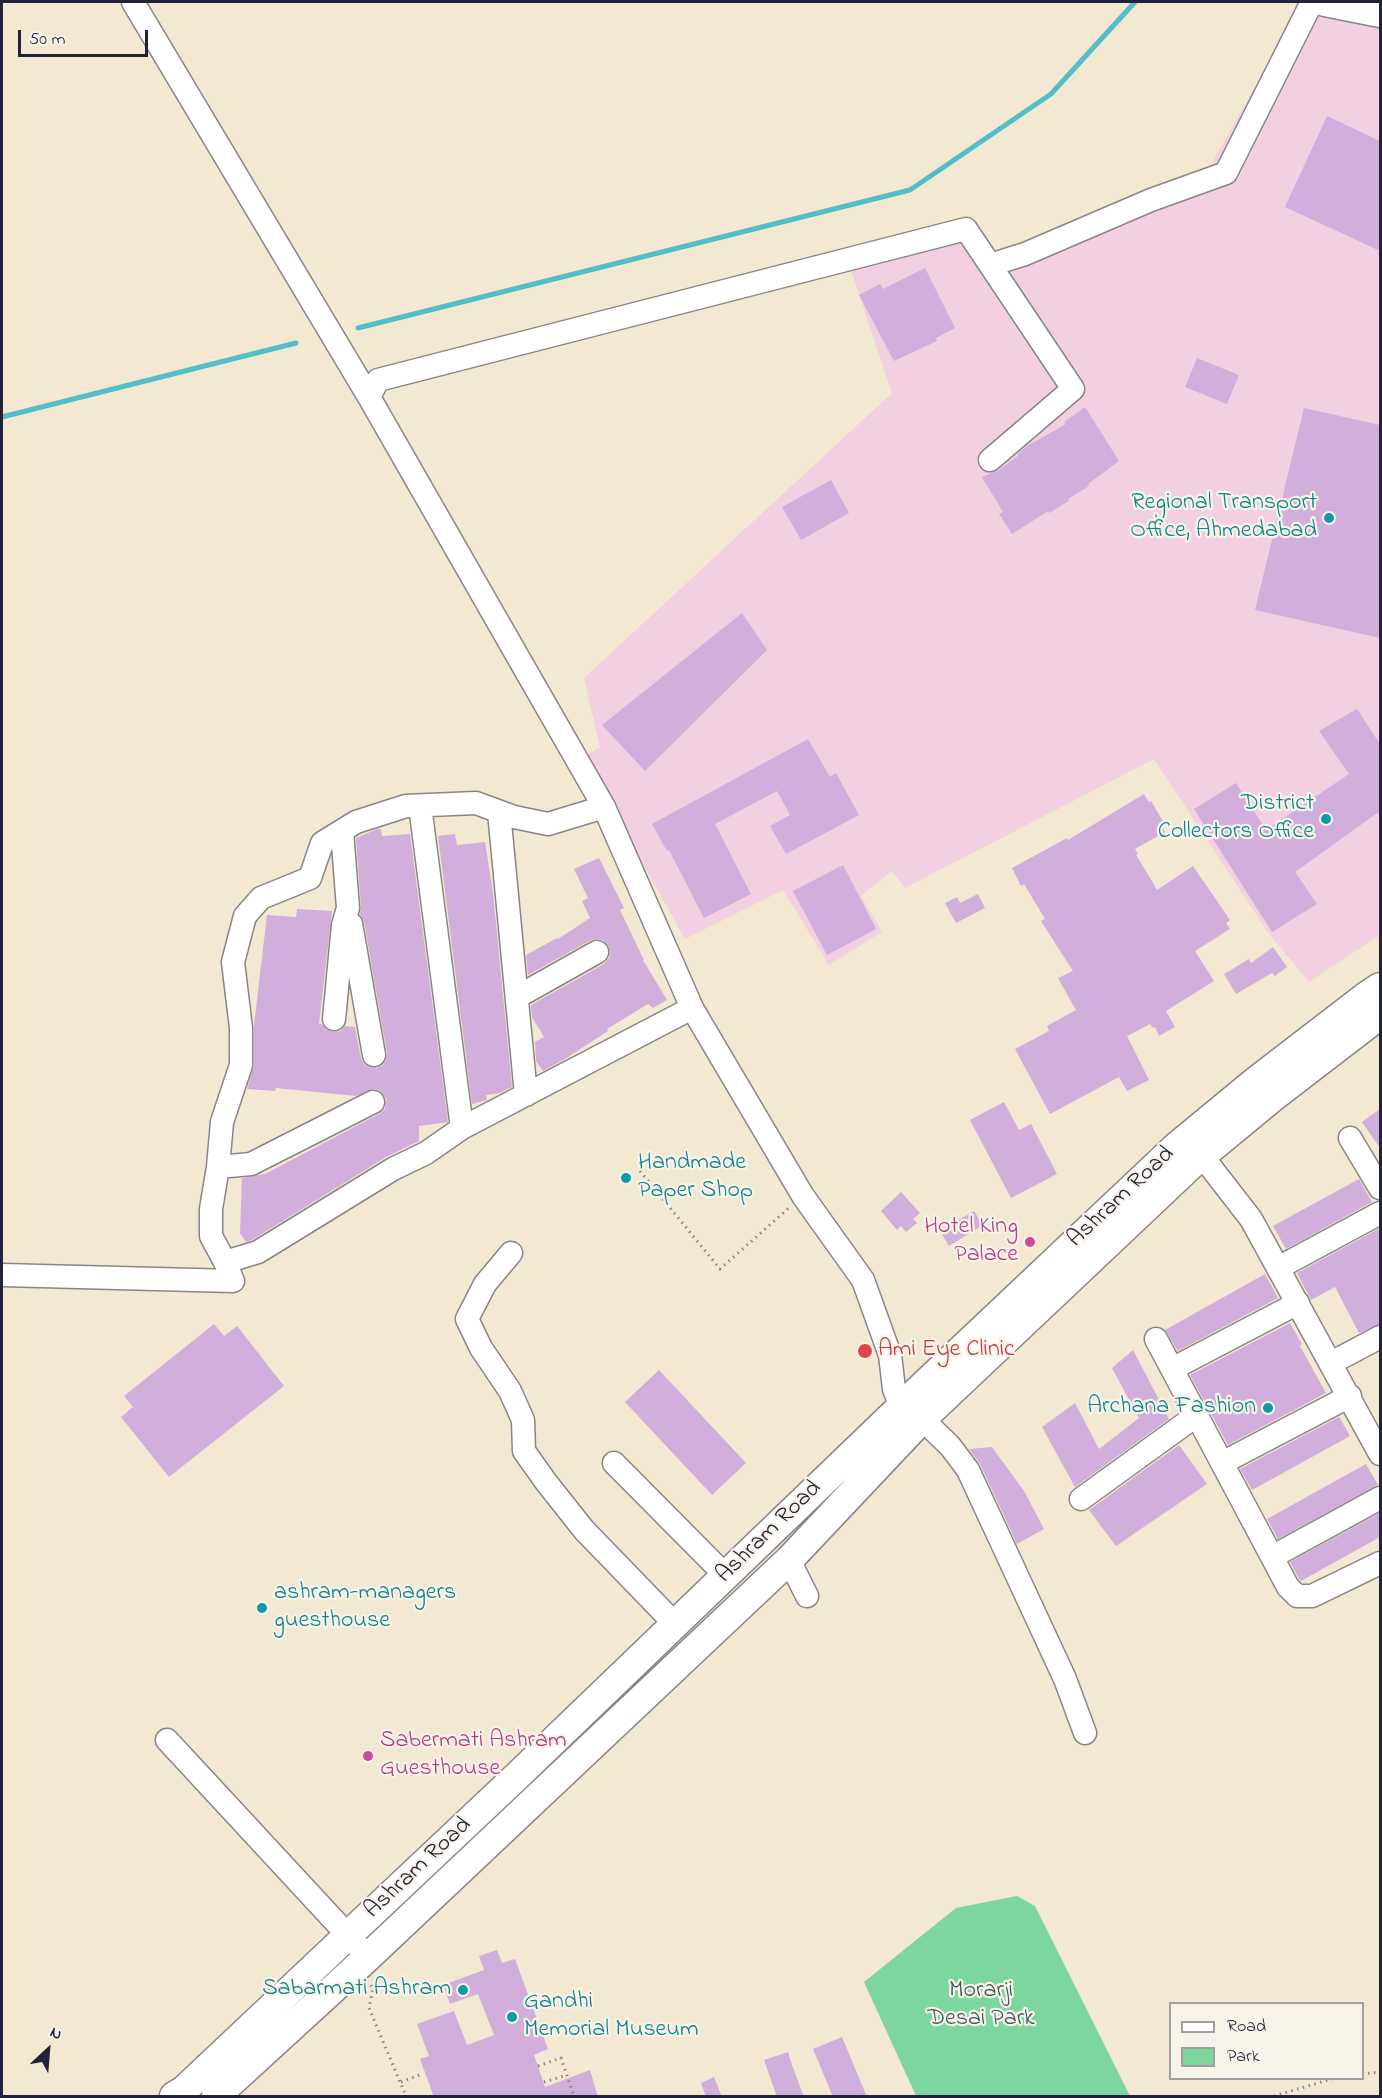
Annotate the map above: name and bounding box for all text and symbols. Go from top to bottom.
scale bar [21,18,152,56]
text: 50 m [29,27,66,53]
place label: Regional Transport Office, Ahmedabad [1130,490,1317,546]
marker: Regional Transport Office, Ahmedabad [1322,511,1336,525]
place label: District Collectors Office [1158,791,1314,847]
marker: District Collectors Office [1319,812,1333,826]
street label: Ashram Road [1063,1141,1181,1255]
place label: Handmade Paper Shop [638,1150,753,1206]
marker: Handmade Paper Shop [619,1171,633,1185]
place label: Hotel King Palace [924,1214,1018,1270]
marker: Hotel King Palace [1023,1235,1037,1249]
place label: Ami Eye Clinic [878,1337,1015,1365]
marker: Ami Eye Clinic [856,1342,874,1360]
place label: Archana Fashion [1087,1394,1256,1422]
marker: Archana Fashion [1261,1401,1275,1415]
street label: Ashram Road [711,1476,829,1590]
place label: ashram-managers guesthouse [274,1580,456,1636]
marker: ashram-managers guesthouse [255,1601,269,1615]
place label: Sabermati Ashram Guesthouse [380,1728,567,1784]
marker: Sabermati Ashram Guesthouse [361,1749,375,1763]
street label: Ashram Road [360,1812,478,1926]
place label: Sabarmati Ashram [262,1976,451,2004]
park label: Morarji Desai Park [927,1978,1035,2034]
marker: Sabarmati Ashram [456,1983,470,1997]
place label: Gandhi Memorial Museum [524,1989,699,2045]
legend [1169,2002,1364,2080]
marker: Gandhi Memorial Museum [505,2010,519,2024]
text: Road [1227,2014,1266,2040]
north arrow [18,2020,78,2080]
text: N [46,2021,66,2047]
text: Park [1227,2044,1260,2070]

